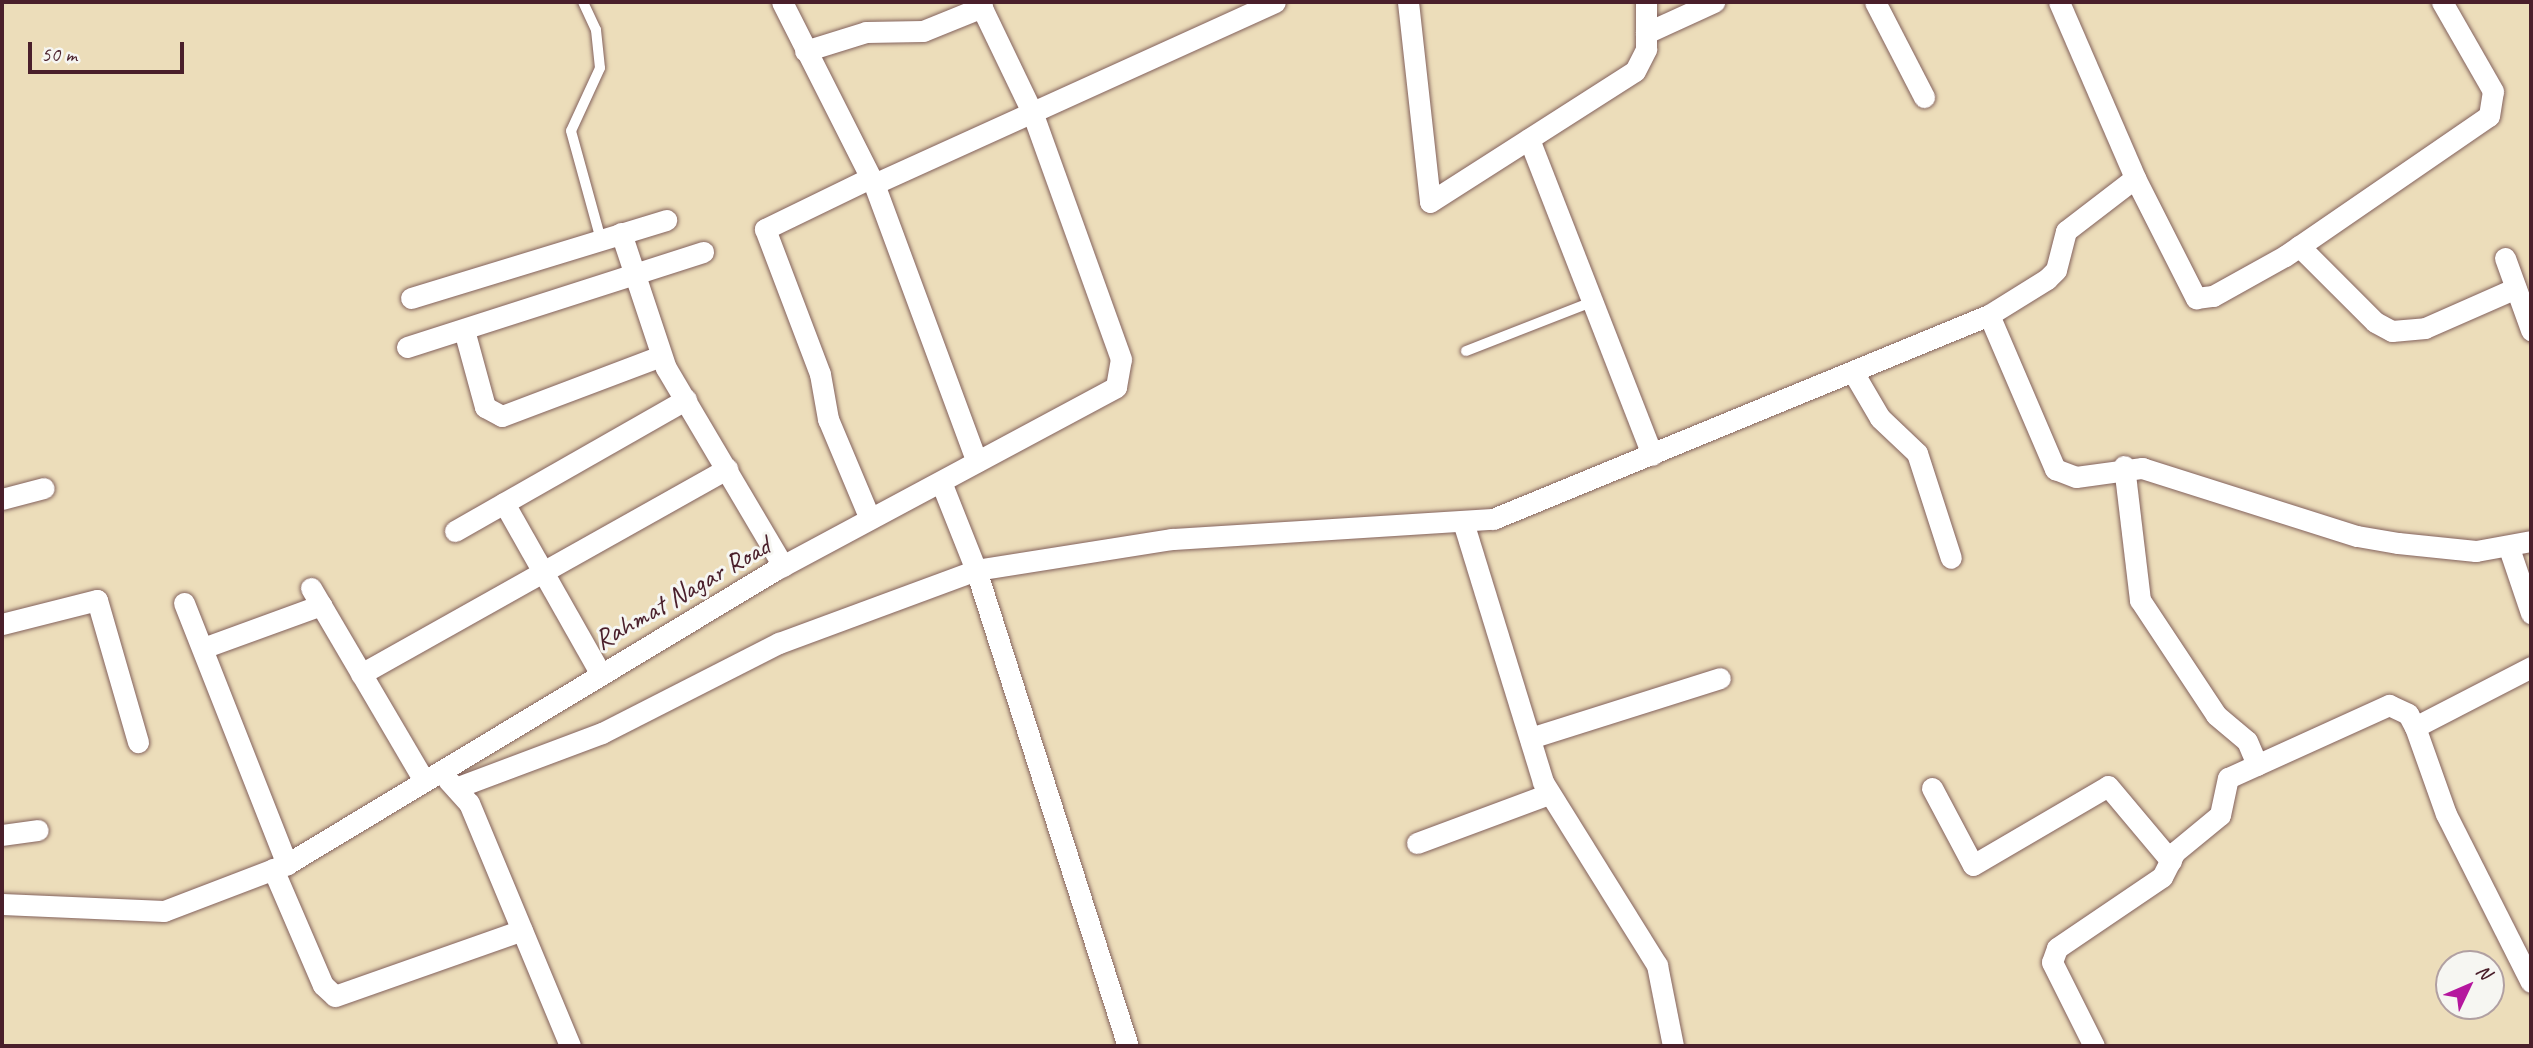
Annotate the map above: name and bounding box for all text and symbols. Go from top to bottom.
scale bar [32,28,187,72]
text: 50 m [41,41,77,67]
street label: Rahmat Nagar Road [588,529,776,657]
north arrow [2435,950,2505,1020]
text: N [2471,959,2496,984]

